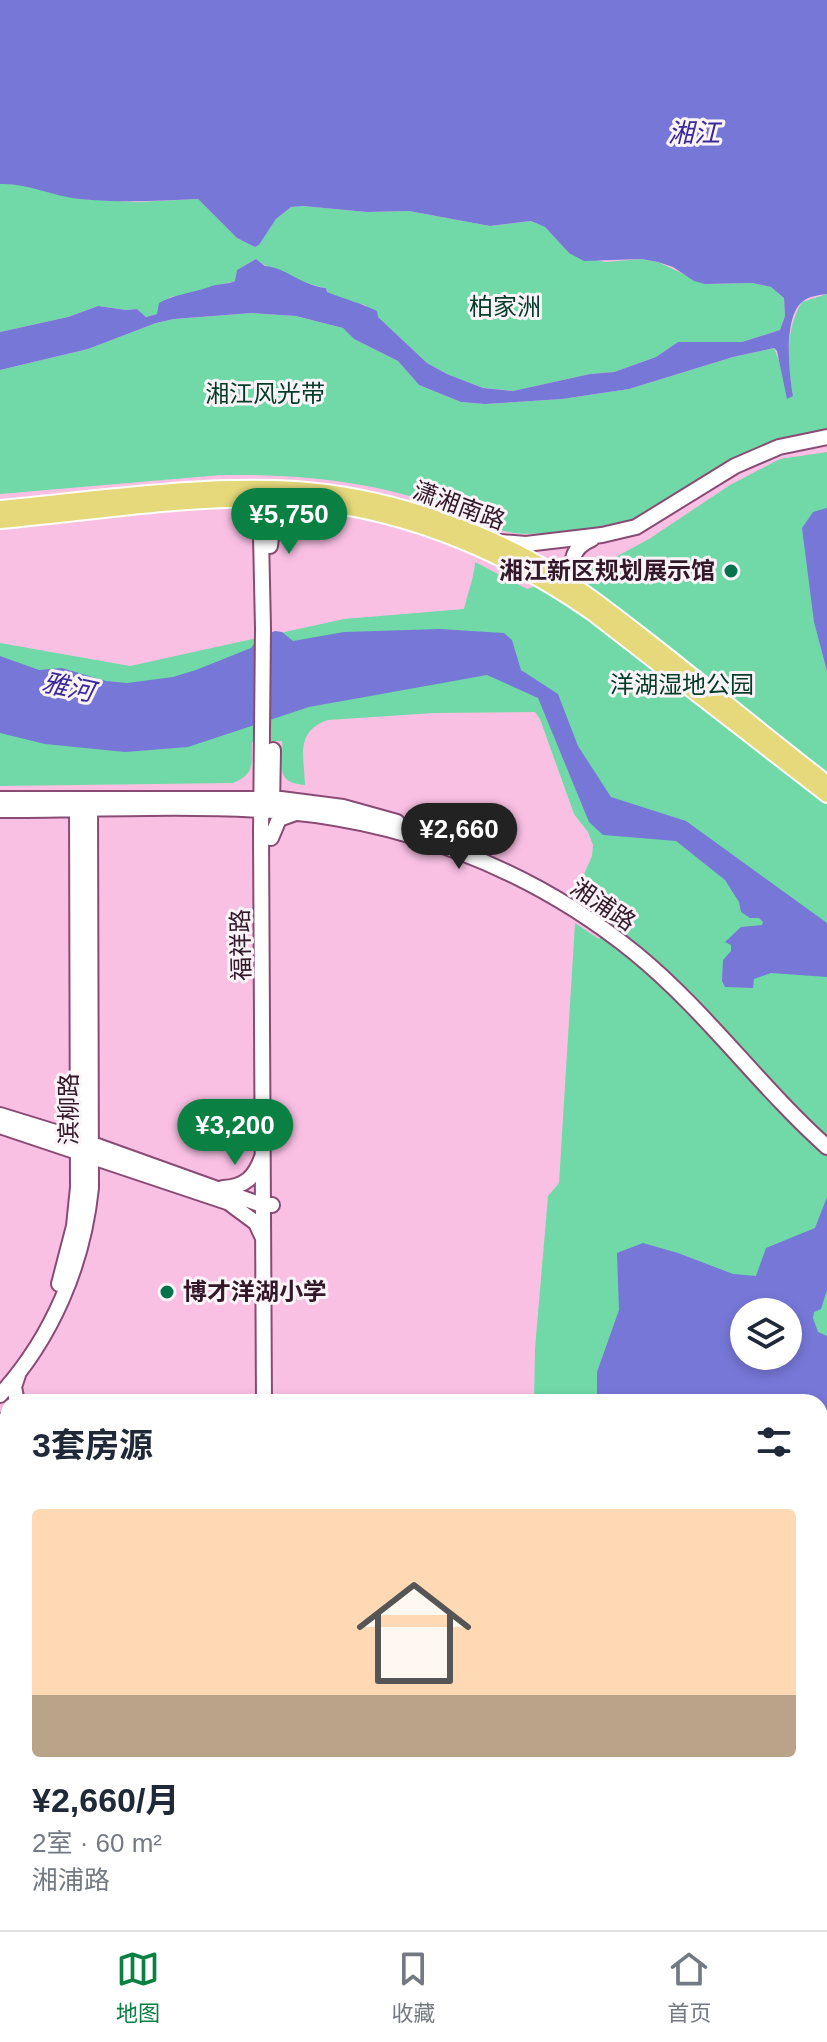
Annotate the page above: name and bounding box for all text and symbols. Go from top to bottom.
water label: 湘江 [668,118,723,148]
park label: 柏家洲 [469,293,541,320]
park label: 湘江风光带 [205,380,325,407]
street label: 潇湘南路 [409,476,509,535]
pin: ¥5,750 [224,488,354,556]
text: ¥5,750 [249,499,329,529]
place label: 湘江新区规划展示馆 [499,557,715,584]
marker: 湘江新区规划展示馆 [722,562,740,580]
water label: 雅河 [39,667,101,708]
park label: 洋湖湿地公园 [610,671,754,698]
pin: ¥2,660 [394,803,524,871]
text: ¥2,660 [419,814,499,844]
street label: 湘浦路 [566,873,641,936]
street label: 福祥路 [226,909,255,981]
street label: 滨柳路 [55,1073,82,1145]
pin: ¥3,200 [170,1099,300,1167]
text: ¥3,200 [195,1110,275,1140]
place label: 博才洋湖小学 [183,1278,327,1305]
marker: 博才洋湖小学 [158,1283,176,1301]
map controls [730,1298,802,1370]
button: layers [730,1298,802,1370]
icon: filters [752,1420,796,1464]
text: 3套房源 [32,1426,153,1464]
icon: home [342,1561,486,1705]
text: ¥2,660/月 [32,1781,179,1819]
text: 2室 · 60 m² [32,1828,162,1858]
text: 湘浦路 [32,1865,110,1895]
tab: 地图 [116,1947,160,2027]
tab: 收藏 [391,1947,435,2027]
tab: 首页 [667,1947,711,2027]

